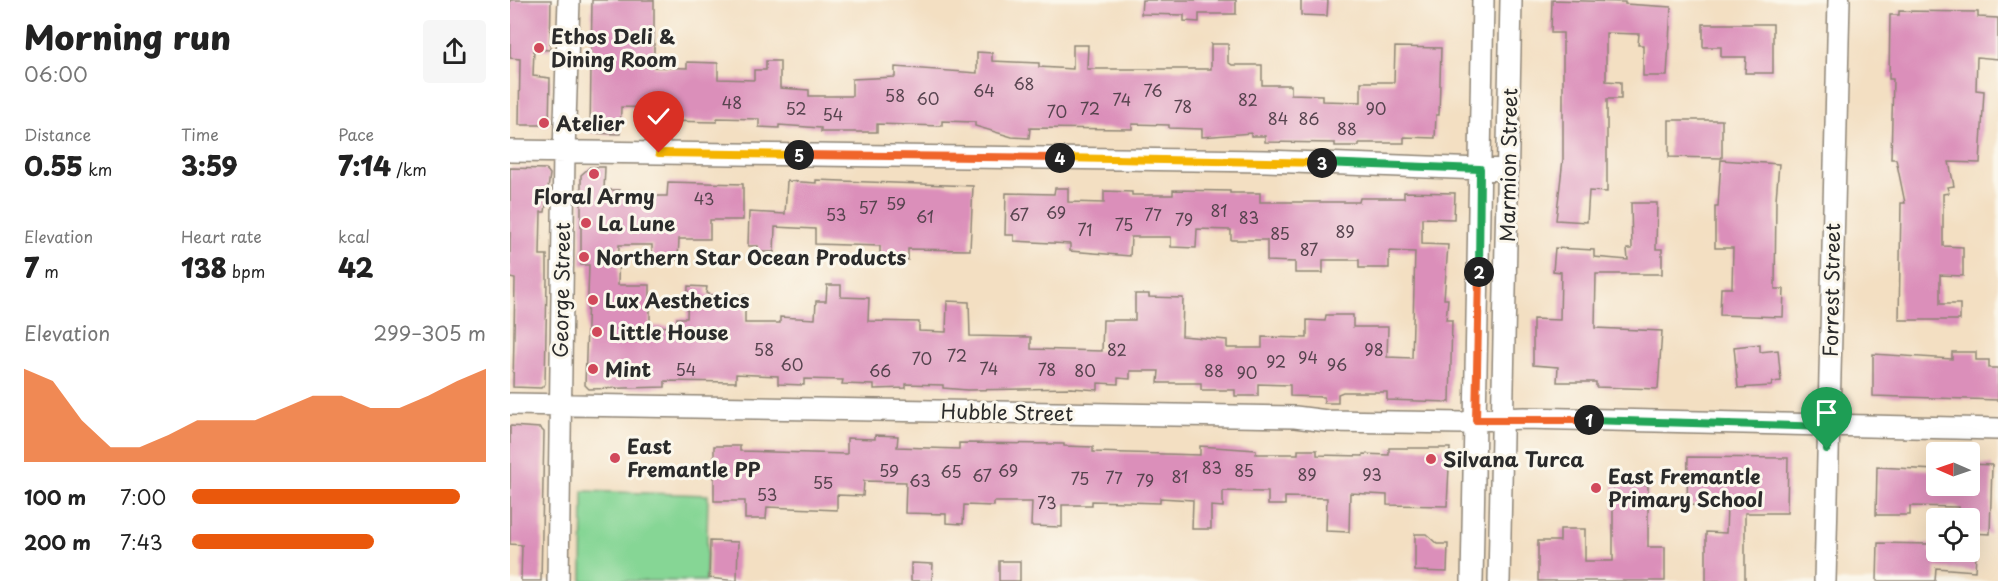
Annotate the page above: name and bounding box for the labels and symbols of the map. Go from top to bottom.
place label: Ethos Deli & Dining Room [551,21,677,74]
marker: Ethos Deli & Dining Room [532,41,546,55]
house number: 68 [1013,71,1035,95]
house number: 64 [973,78,995,102]
house number: 76 [1143,78,1163,102]
house number: 58 [885,83,905,107]
house number: 60 [917,86,939,110]
house number: 74 [1113,87,1131,111]
house number: 82 [1238,87,1258,111]
street label: Marmion Street [1492,88,1524,242]
house number: 48 [722,90,742,114]
pin [633,91,684,153]
house number: 78 [1174,94,1192,118]
house number: 52 [785,96,807,120]
house number: 72 [1080,96,1100,120]
house number: 90 [1365,96,1387,120]
house number: 70 [1047,99,1067,123]
house number: 54 [823,102,843,126]
house number: 84 [1268,106,1288,130]
house number: 86 [1299,106,1319,130]
place label: Atelier [556,108,625,138]
marker: Atelier [537,116,551,130]
house number: 88 [1337,116,1357,140]
pin: 5 [784,140,814,170]
pin: 4 [1045,143,1075,173]
pin: 3 [1307,148,1337,178]
marker: Floral Army [587,167,601,181]
place label: Floral Army [533,181,655,211]
house number: 43 [694,186,714,210]
house number: 59 [886,191,906,215]
house number: 57 [858,195,878,219]
house number: 81 [1210,198,1228,222]
house number: 69 [1046,200,1066,224]
house number: 53 [826,202,846,226]
house number: 67 [1009,202,1029,226]
house number: 77 [1144,202,1162,226]
house number: 61 [916,204,934,228]
house number: 83 [1239,205,1259,229]
house number: 79 [1175,207,1193,231]
place label: La Lune [598,208,675,238]
house number: 75 [1115,212,1133,236]
marker: La Lune [579,216,593,230]
house number: 71 [1078,217,1093,241]
house number: 89 [1335,219,1355,243]
house number: 85 [1270,221,1290,245]
street label: George Street [545,222,577,358]
street label: Forrest Street [1815,223,1847,357]
house number: 87 [1300,237,1318,261]
place label: Northern Star Ocean Products [596,242,907,272]
marker: Northern Star Ocean Products [577,250,591,264]
pin: 2 [1464,257,1494,287]
place label: Lux Aesthetics [605,285,750,315]
marker: Lux Aesthetics [586,293,600,307]
place label: Little House [609,317,728,347]
marker: Little House [590,325,604,339]
house number: 58 [754,337,774,361]
house number: 82 [1107,337,1127,361]
house number: 98 [1364,337,1384,361]
house number: 72 [947,343,967,367]
house number: 94 [1298,345,1318,369]
house number: 70 [912,346,932,370]
house number: 92 [1266,349,1286,373]
house number: 60 [781,352,803,376]
house number: 96 [1327,352,1347,376]
place label: Mint [605,354,652,384]
house number: 74 [980,356,998,380]
house number: 54 [676,357,696,381]
house number: 78 [1038,357,1056,381]
house number: 66 [869,358,891,382]
house number: 80 [1074,358,1096,382]
house number: 88 [1204,358,1224,382]
house number: 90 [1236,360,1258,384]
marker: Mint [586,362,600,376]
pin [1801,387,1852,449]
street label: Hubble Street [940,396,1074,428]
pin: 1 [1574,405,1604,435]
place label: East Fremantle PP [627,431,760,484]
north arrow [1926,442,1980,496]
place label: Silvana Turca [1443,444,1584,474]
marker: East Fremantle PP [608,451,622,465]
marker: Silvana Turca [1424,452,1438,466]
house number: 83 [1202,455,1222,479]
house number: 59 [879,458,899,482]
house number: 69 [998,458,1018,482]
house number: 85 [1234,458,1254,482]
house number: 65 [940,459,962,483]
place label: East Fremantle Primary School [1608,461,1763,514]
house number: 89 [1297,462,1317,486]
house number: 93 [1362,462,1382,486]
house number: 67 [972,463,992,487]
house number: 81 [1171,464,1189,488]
house number: 77 [1105,465,1123,489]
house number: 75 [1071,466,1089,490]
house number: 63 [909,468,931,492]
house number: 79 [1136,468,1154,492]
house number: 55 [813,470,833,494]
marker: East Fremantle Primary School [1589,481,1603,495]
house number: 53 [757,482,777,506]
house number: 73 [1037,490,1057,514]

